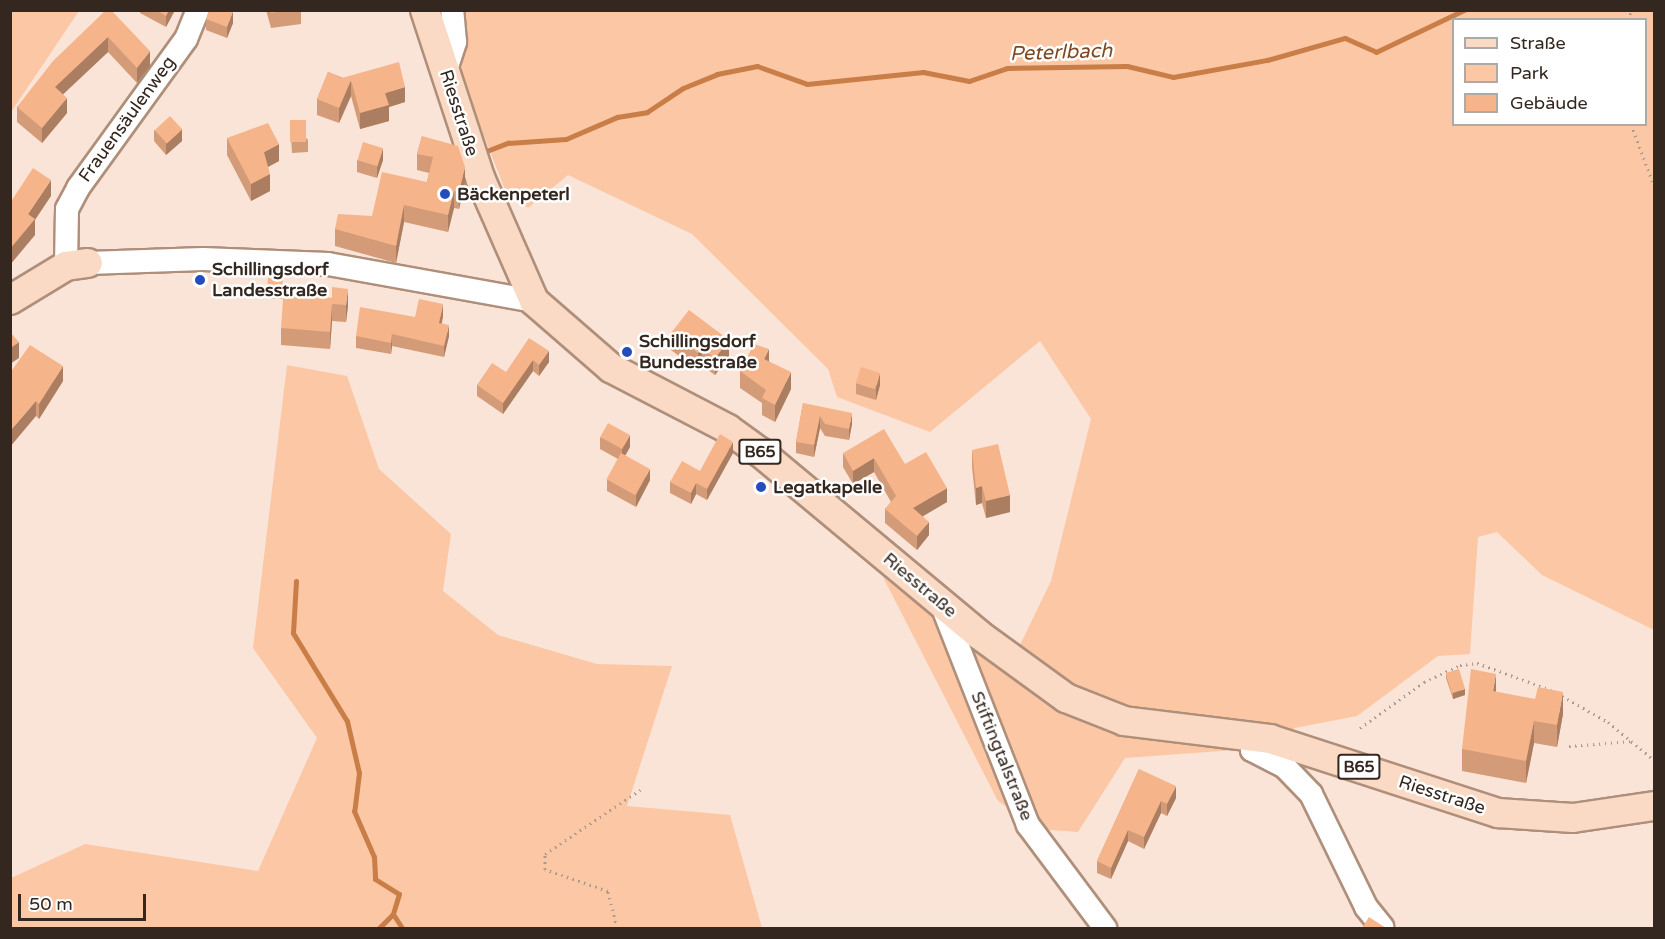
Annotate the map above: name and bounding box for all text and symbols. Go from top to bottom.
legend [1452,18,1647,126]
text: Straße [1510,32,1566,54]
water label: Peterlbach [1009,39,1113,67]
street label: Frauensäulenweg [74,52,180,186]
text: Park [1510,62,1548,84]
street label: Riesstraße [435,67,483,159]
text: Gebäude [1510,92,1588,114]
place label: Bäckenpeterl [457,183,570,205]
marker: Bäckenpeterl [438,187,452,201]
place label: Schillingsdorf Landesstraße [212,259,329,302]
marker: Schillingsdorf Landesstraße [193,273,207,287]
place label: Schillingsdorf Bundesstraße [639,331,757,374]
marker: Schillingsdorf Bundesstraße [620,345,634,359]
road number: B65 [738,439,783,465]
place label: Legatkapelle [773,476,882,498]
marker: Legatkapelle [754,480,768,494]
street label: Riesstraße [879,548,961,622]
street label: Stiftingtalstraße [966,688,1038,824]
road number: B65 [1336,754,1382,780]
street label: Riesstraße [1396,771,1488,819]
scale bar [21,882,148,920]
text: 50 m [29,893,73,915]

